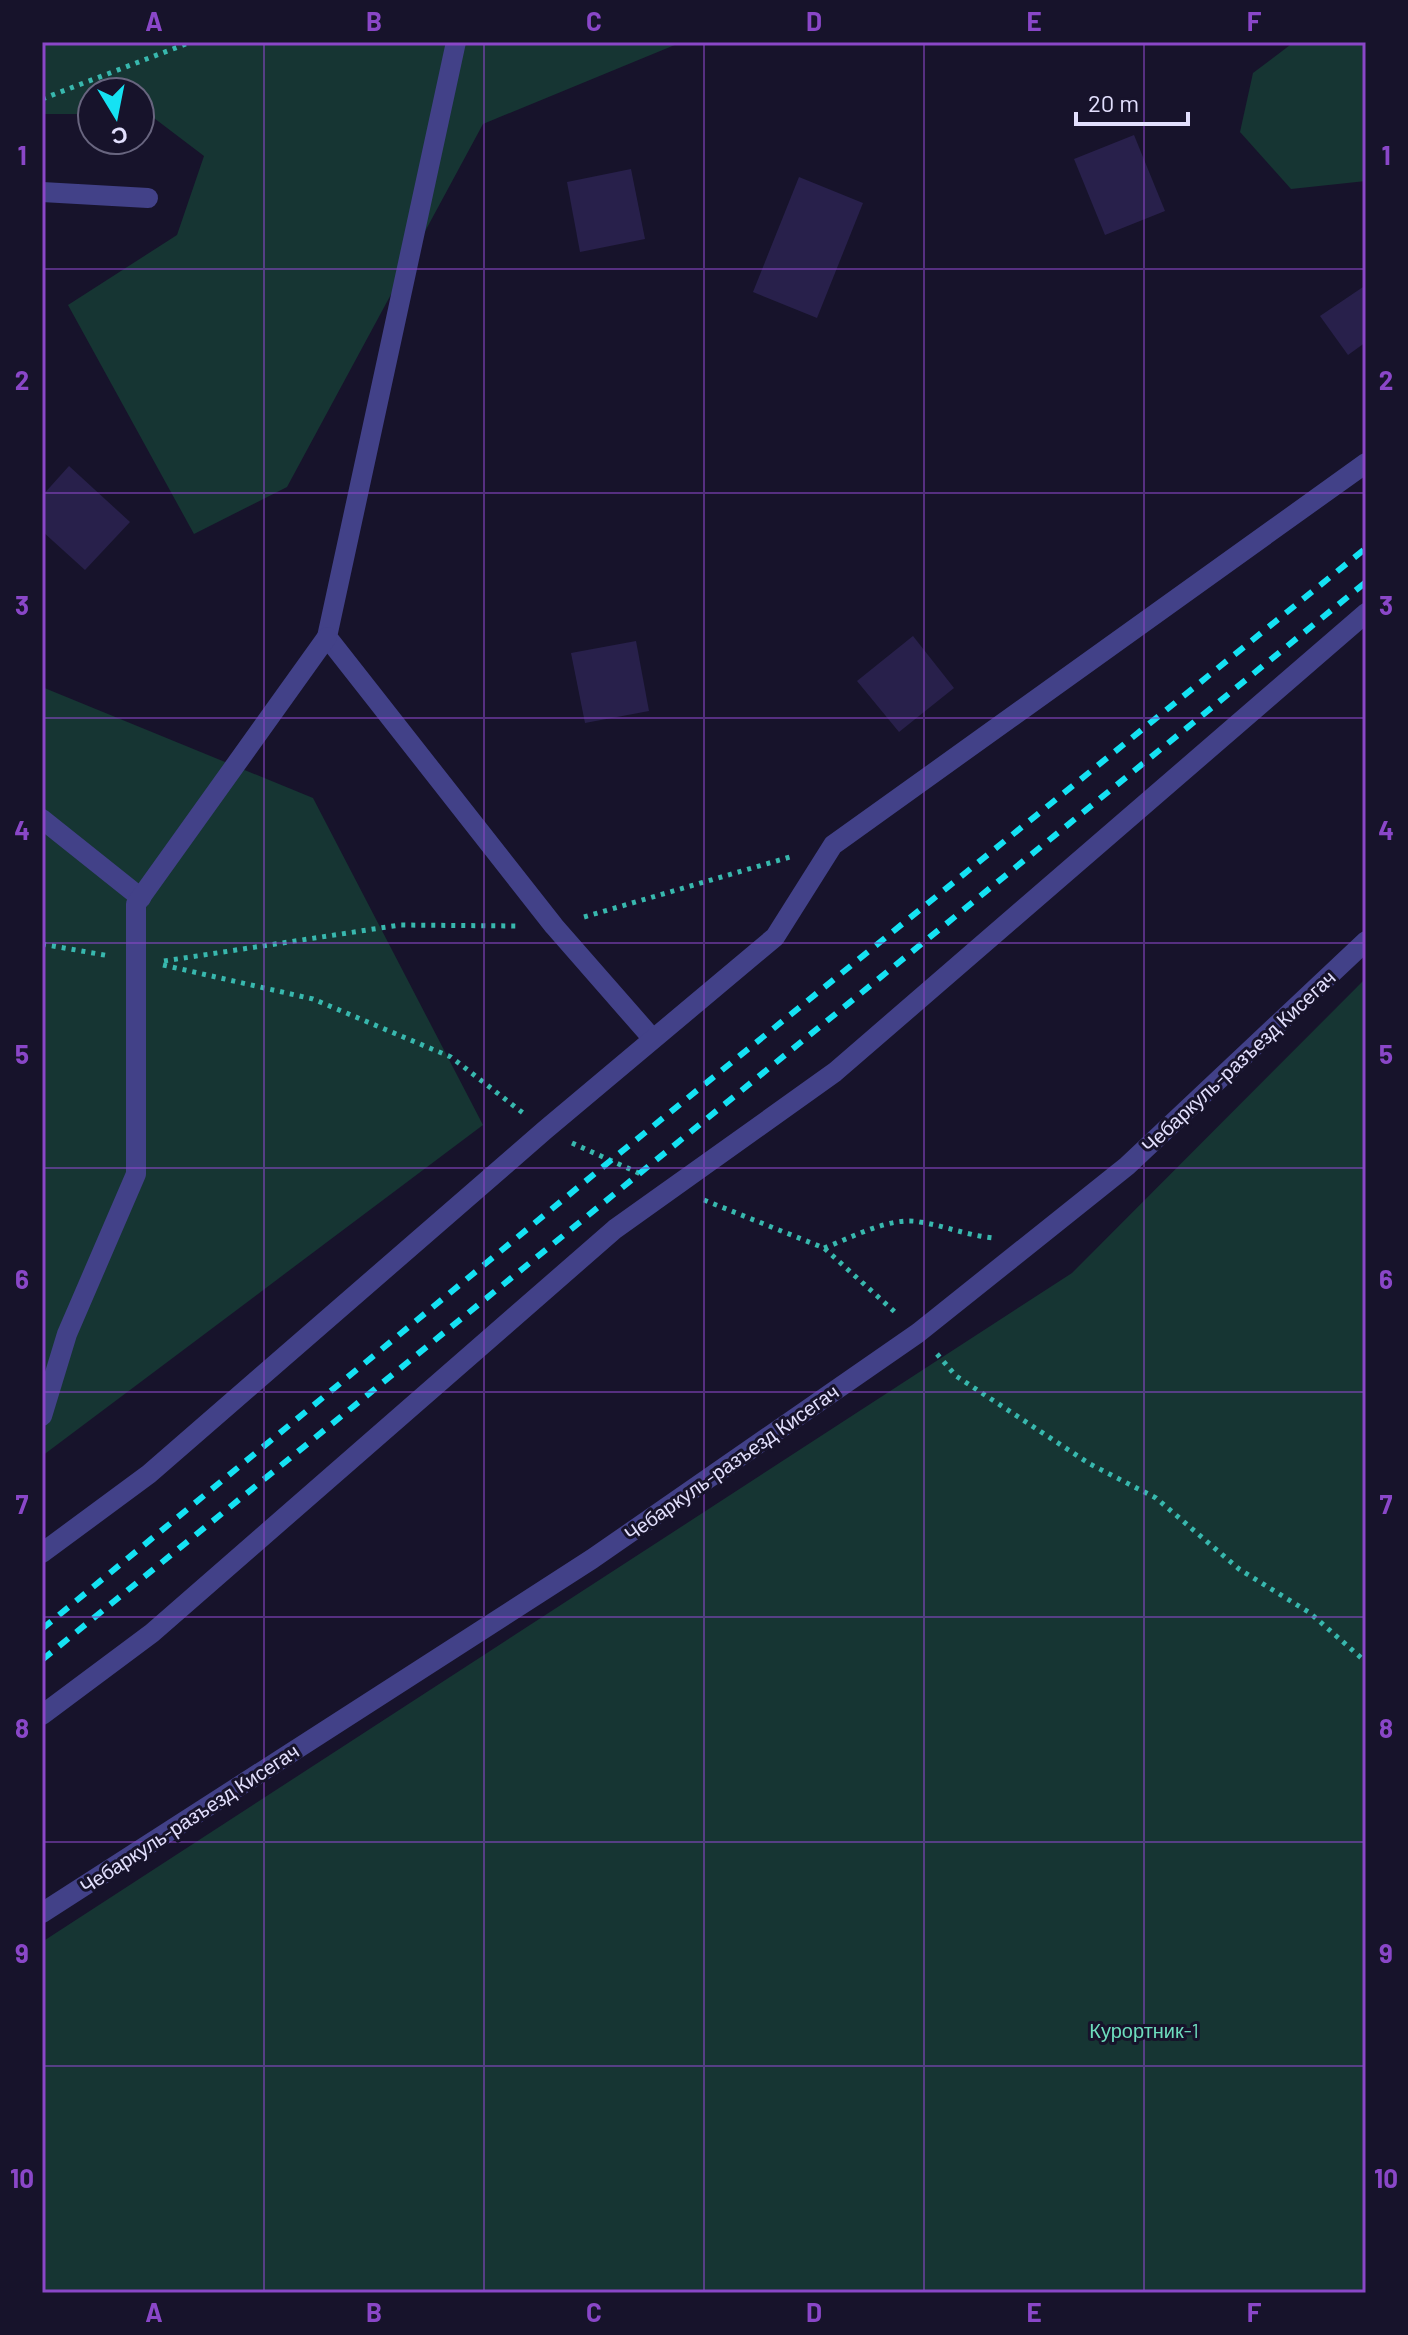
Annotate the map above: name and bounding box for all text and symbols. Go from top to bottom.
text: A [145,5,163,36]
text: B [366,5,382,36]
text: C [586,5,602,36]
text: D [806,5,822,36]
text: E [1026,5,1042,36]
text: F [1247,5,1262,36]
north arrow [76,76,156,156]
scale bar [1076,76,1188,126]
text: 20 m [1088,88,1139,117]
text: С [109,122,130,151]
text: 1 [17,139,27,170]
text: 1 [1381,139,1391,170]
text: 2 [15,364,29,395]
text: 2 [1379,364,1393,395]
text: 3 [15,589,29,620]
text: 3 [1379,589,1393,620]
text: 4 [14,814,30,845]
text: 4 [1378,814,1394,845]
street label: Чебаркуль-разъезд Кисегач [1136,965,1340,1157]
text: 5 [15,1038,29,1069]
text: 5 [1379,1038,1393,1069]
text: 6 [15,1263,29,1294]
text: 6 [1379,1263,1393,1294]
street label: Чебаркуль-разъезд Кисегач [619,1379,843,1545]
text: 7 [16,1488,29,1519]
text: 7 [1380,1488,1393,1519]
text: 8 [15,1712,29,1743]
text: 8 [1379,1712,1393,1743]
street label: Чебаркуль-разъезд Кисегач [75,1738,303,1898]
text: 9 [15,1937,29,1968]
text: 9 [1379,1937,1393,1968]
park label: Курортник-1 [1089,2018,1199,2042]
text: 10 [10,2162,34,2193]
text: 10 [1374,2162,1398,2193]
text: A [145,2296,163,2327]
text: B [366,2296,382,2327]
text: C [586,2296,602,2327]
text: D [806,2296,822,2327]
text: E [1026,2296,1042,2327]
text: F [1247,2296,1262,2327]

